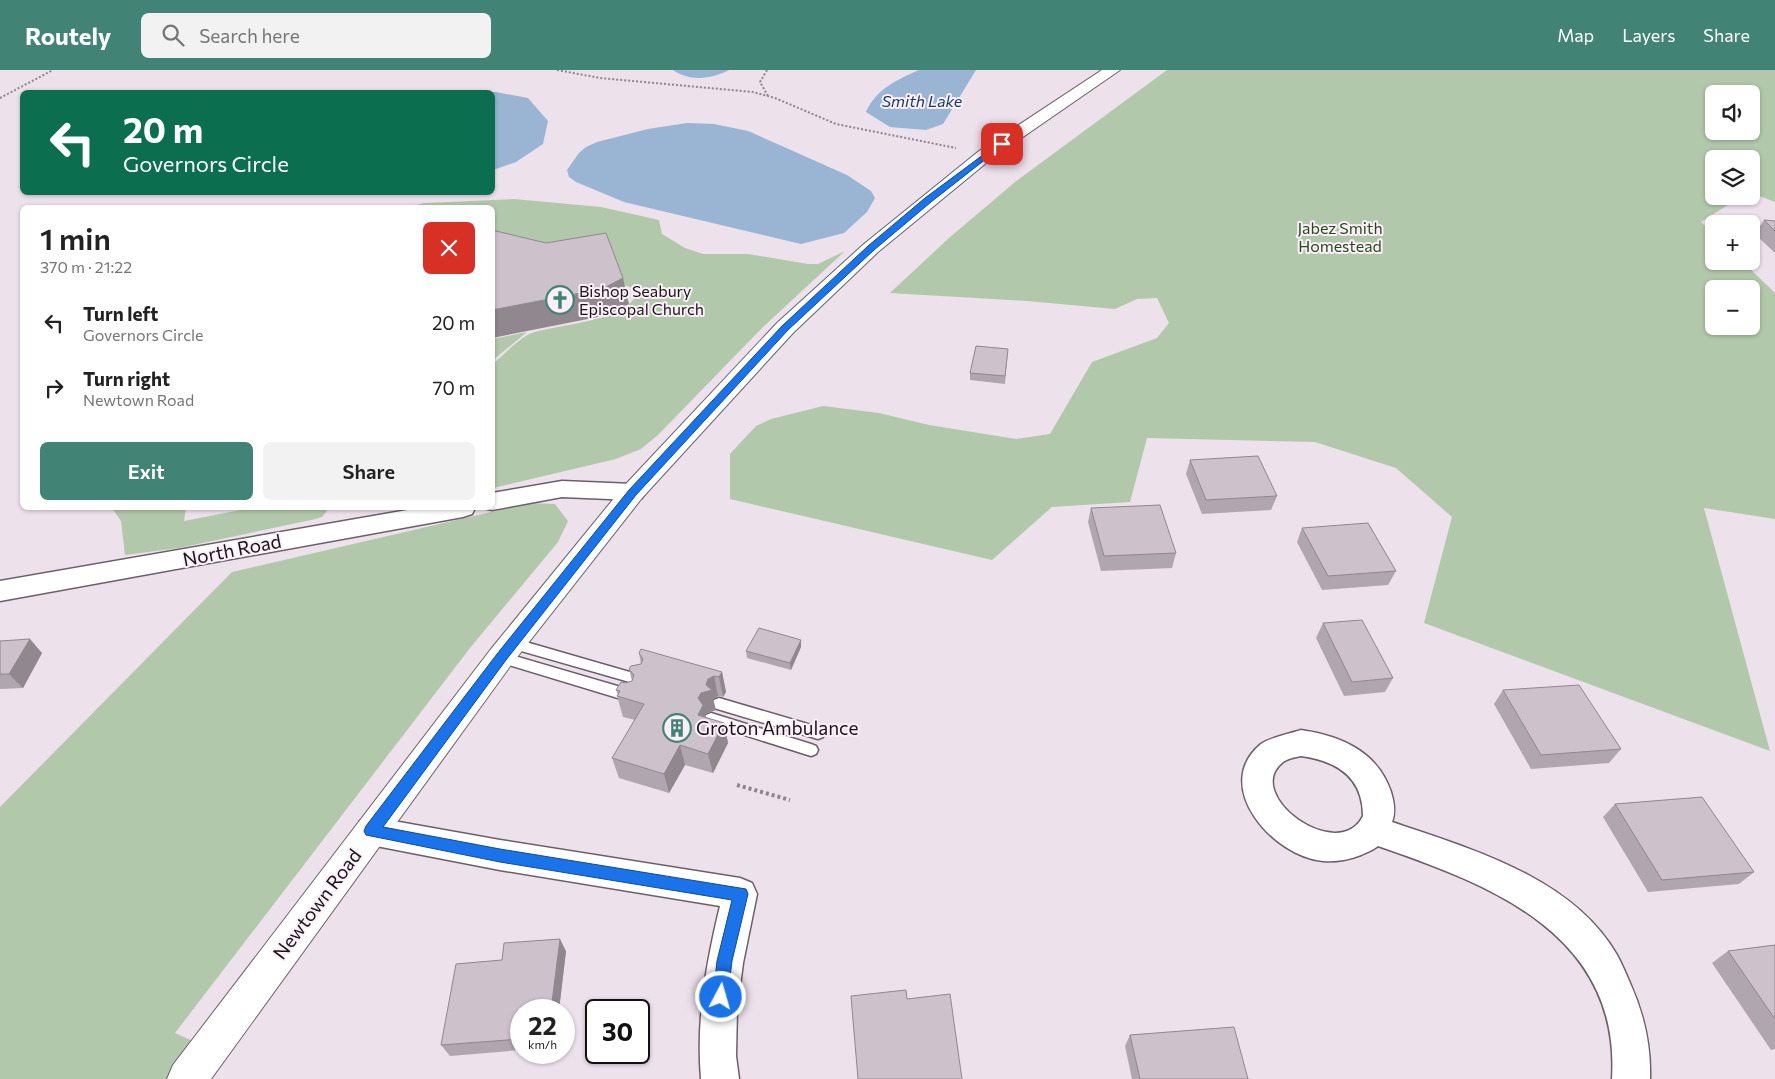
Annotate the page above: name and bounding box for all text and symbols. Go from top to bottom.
search box [141,13,491,58]
text: Routely [25,21,111,50]
icon: search [159,21,187,49]
text: Search here [199,24,300,47]
text: Map [1557,24,1594,46]
text: Layers [1622,24,1675,46]
text: Share [1703,24,1750,46]
map controls [1705,85,1760,335]
button: sound [1705,85,1760,140]
water label: Smith Lake [882,91,963,110]
text: 20 m [123,107,203,150]
icon: left [40,110,105,175]
pin [981,123,1023,165]
icon: arrive [988,130,1016,158]
text: Governors Circle [123,150,289,177]
button: layers [1705,150,1760,205]
button: + [1705,215,1760,270]
park label: Jabez Smith Homestead [1297,218,1383,255]
text: 1 min [40,219,111,256]
button: close [423,222,475,274]
text: 370 m · 21:22 [40,257,132,276]
button: − [1705,280,1760,335]
place label: Bishop Seabury Episcopal Church [579,281,704,318]
church icon: Bishop Seabury Episcopal Church [545,285,575,315]
text: Turn left [83,302,158,325]
icon: left [40,309,68,337]
text: 20 m [432,311,475,334]
text: Governors Circle [83,325,204,344]
text: Turn right [83,367,170,390]
icon: right [40,374,68,402]
text: 70 m [432,376,475,399]
text: Newtown Road [83,390,194,409]
button: Exit [40,442,253,500]
button: Share [263,442,475,500]
street label: North Road [181,529,283,570]
building icon: Groton Ambulance [662,713,692,743]
place label: Groton Ambulance [696,716,859,739]
street label: Newtown Road [268,844,366,963]
position arrow [694,970,746,1022]
speed limit sign: 30 [585,999,650,1064]
text: 22 [528,1010,557,1040]
text: km/h [528,1037,557,1051]

